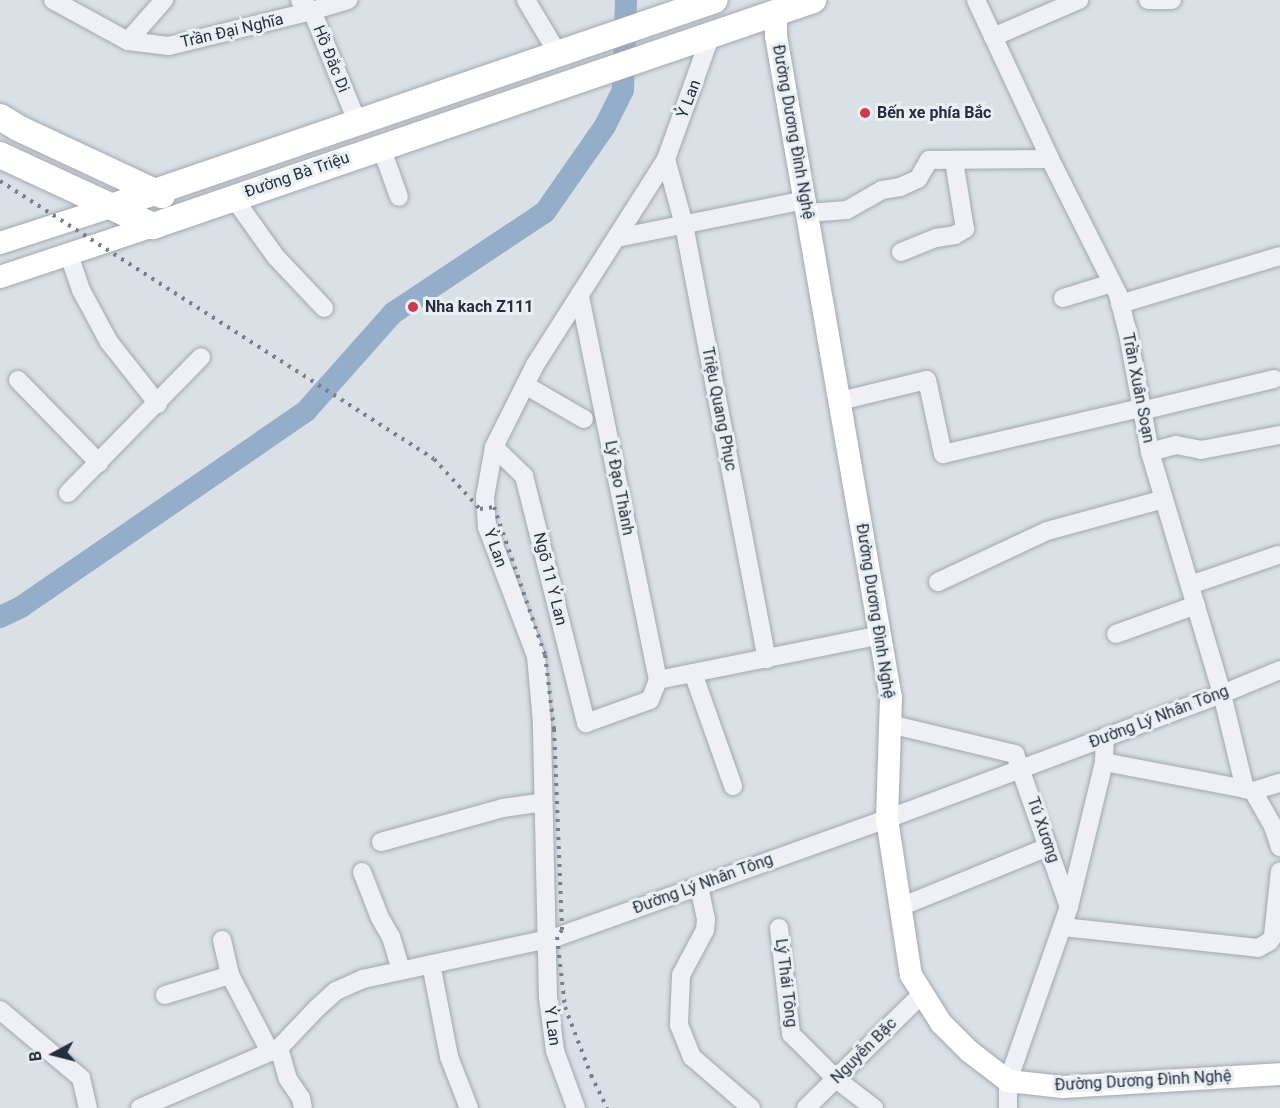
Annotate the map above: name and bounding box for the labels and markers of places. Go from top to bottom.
place label: Bến xe phía Bắc [877,103,991,123]
marker: Bến xe phía Bắc [858,106,872,120]
place label: Nha kach Z111 [425,297,533,317]
marker: Nha kach Z111 [406,300,420,314]

